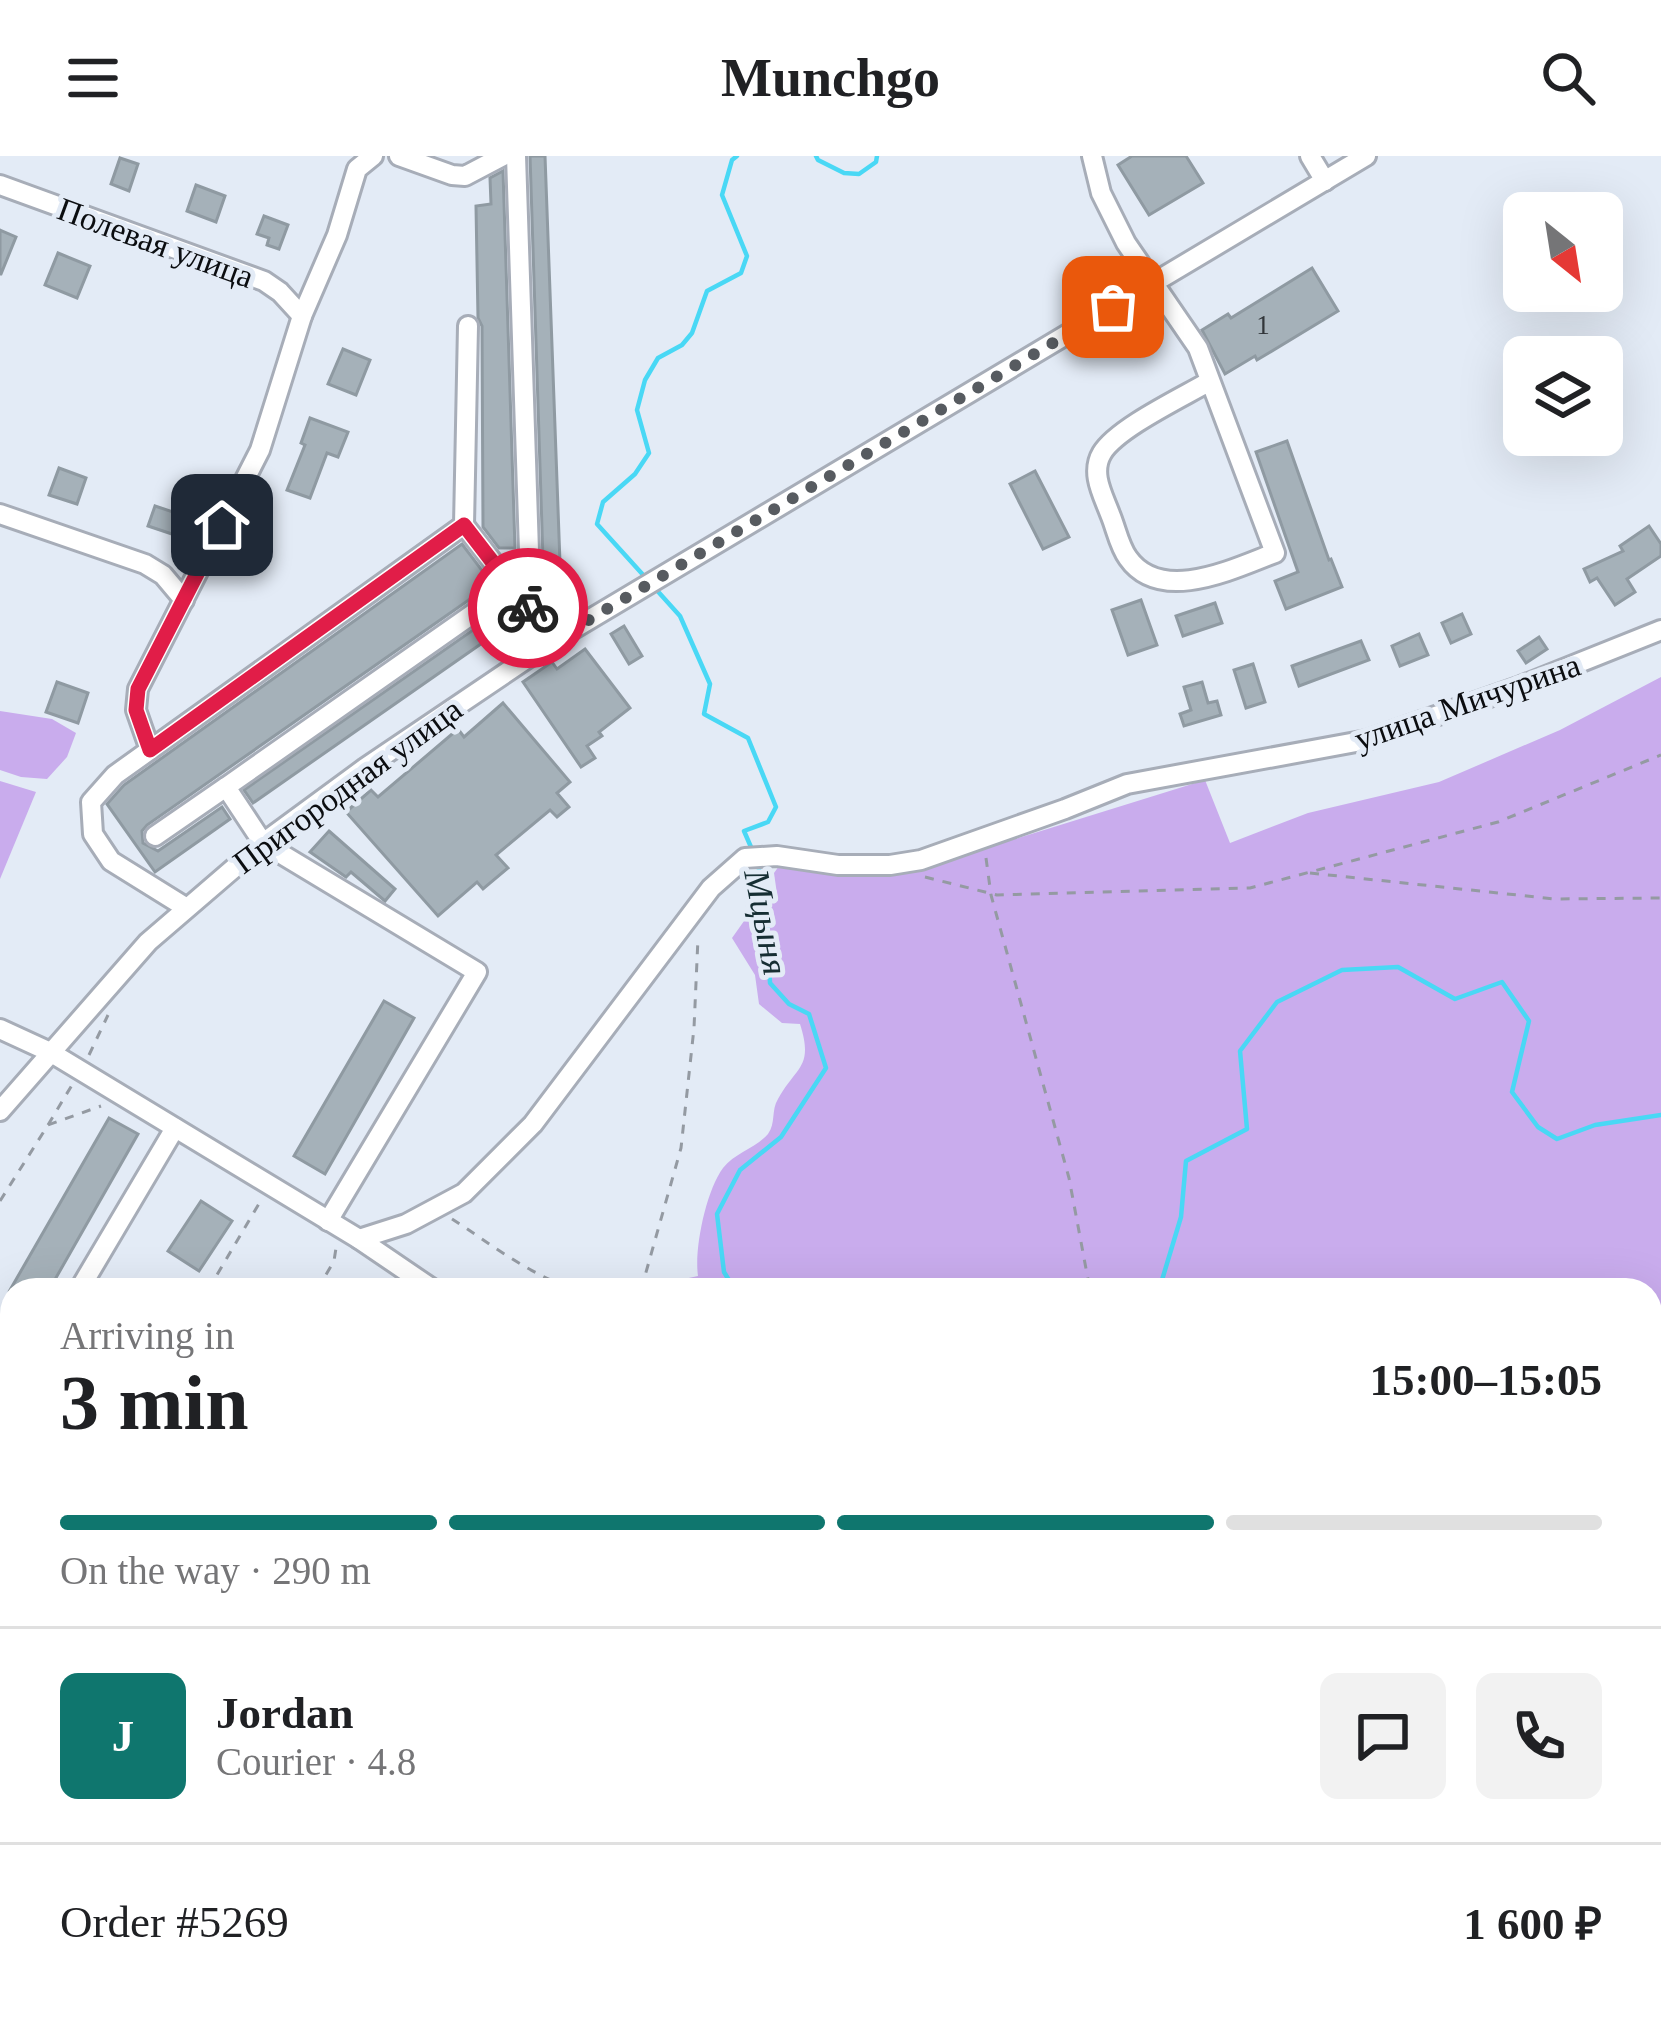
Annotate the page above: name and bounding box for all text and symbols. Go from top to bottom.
icon: menu [60,45,126,111]
icon: search [1535,45,1601,111]
text: Munchgo [721,48,940,108]
street label: Полевая улица [53,191,259,295]
north arrow [1503,192,1623,312]
map controls [1503,192,1623,456]
pin [1062,256,1164,358]
icon: bag [1080,274,1146,340]
house number: 1 [1256,310,1270,340]
button: layers [1503,336,1623,456]
pin [171,474,273,576]
icon: home [189,492,255,558]
courier [468,548,588,668]
icon: bike [495,575,561,641]
street label: улица Мичурина [1350,646,1585,757]
street label: Пригородная улица [226,691,469,881]
water label: Мцыня [736,865,796,979]
text: Arriving in [60,1314,234,1357]
text: 15:00–15:05 [1370,1355,1602,1405]
text: 3 min [60,1359,249,1446]
text: On the way · 290 m [60,1549,371,1592]
button: chat [1320,1673,1446,1799]
button: phone [1476,1673,1602,1799]
text: Jordan [216,1688,354,1738]
text: J [112,1711,134,1761]
text: Courier · 4.8 [216,1740,416,1783]
text: Order #5269 [60,1897,289,1947]
text: 1 600 ₽ [1463,1899,1602,1949]

